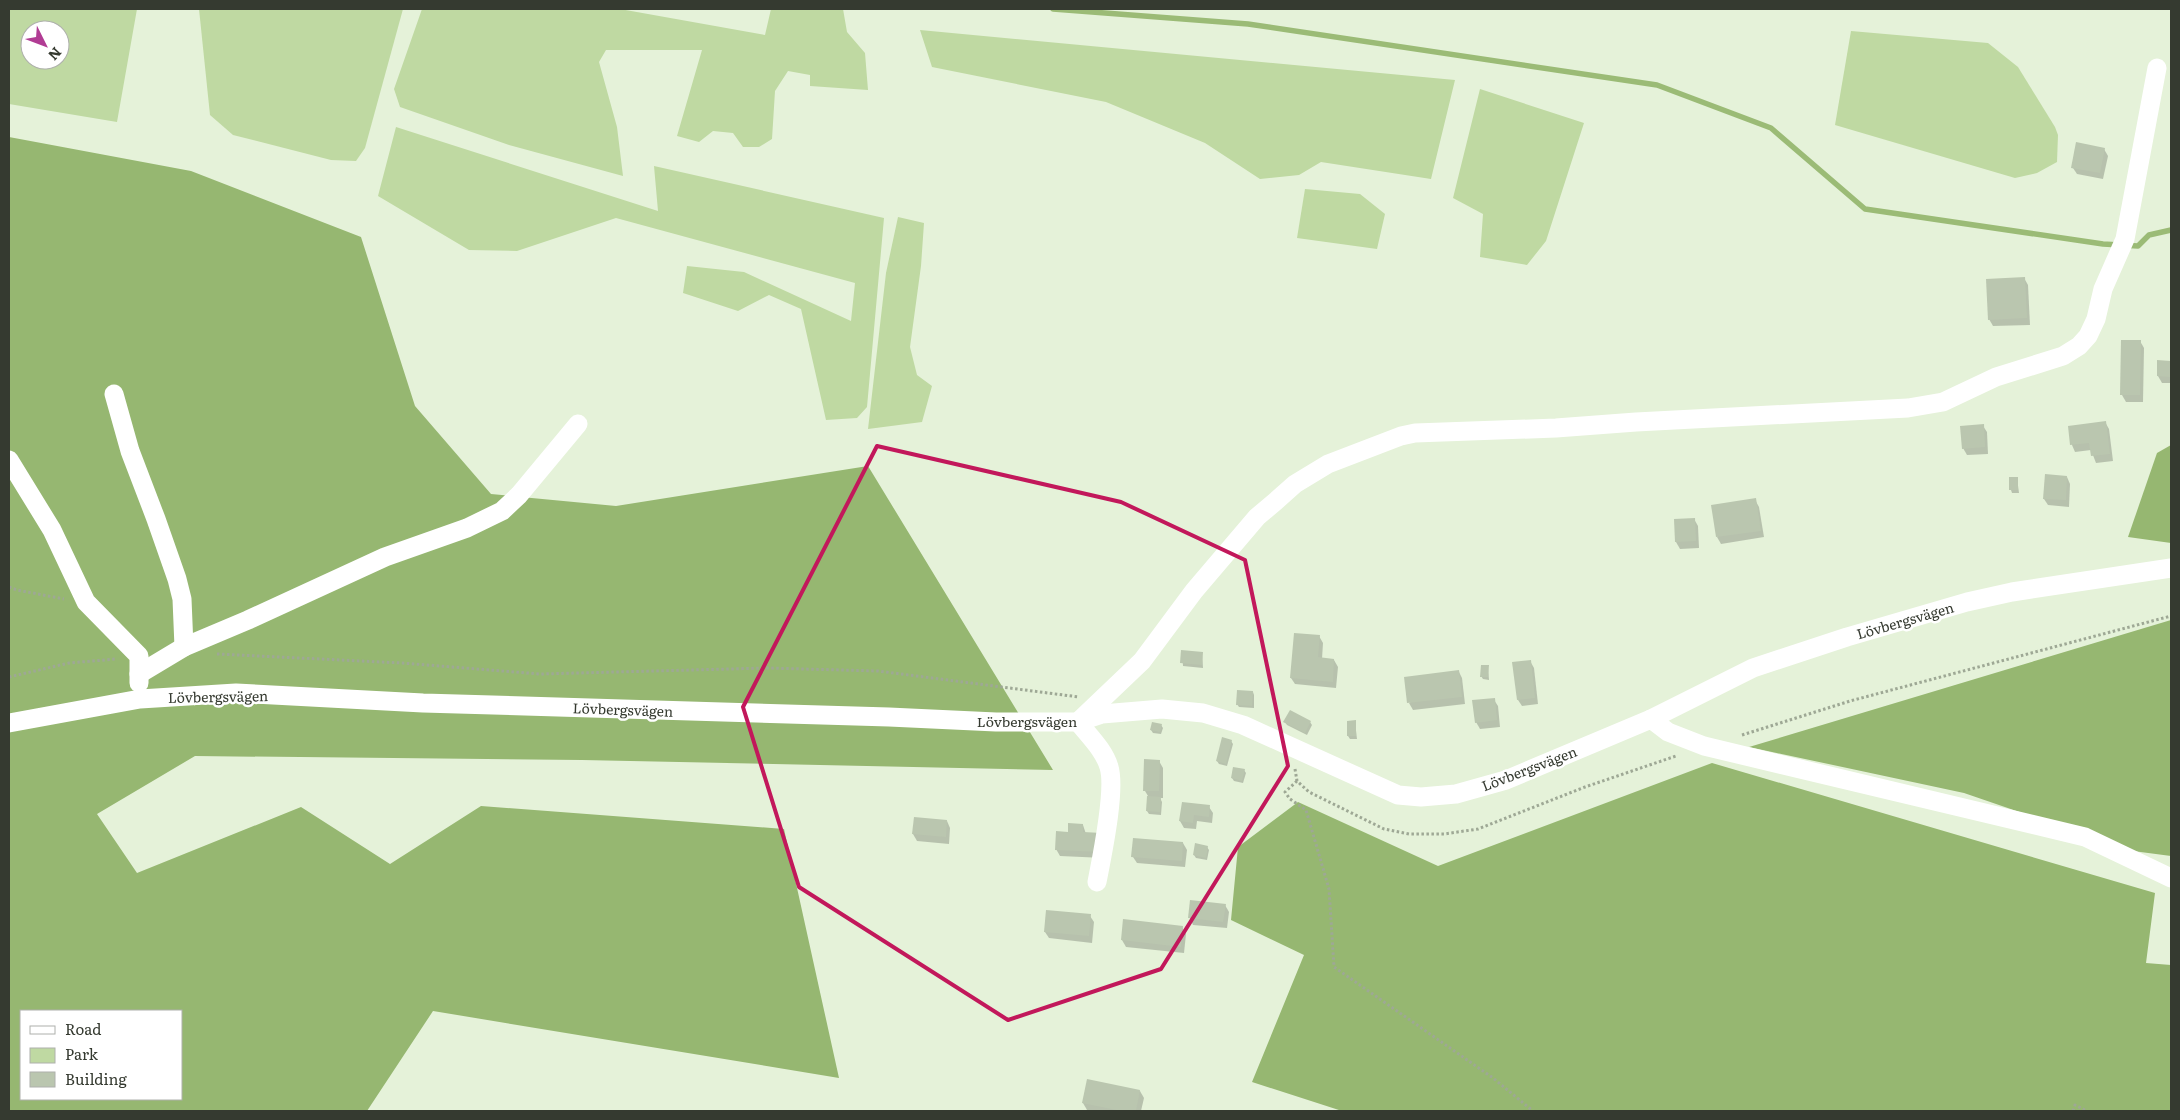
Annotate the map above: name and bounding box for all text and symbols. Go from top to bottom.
north arrow [20,20,70,70]
text: N [44,43,67,66]
street label: Lövbergsvägen [1854,597,1956,643]
street label: Lövbergsvägen [168,685,268,707]
street label: Lövbergsvägen [572,697,674,721]
street label: Lövbergsvägen [977,711,1077,731]
street label: Lövbergsvägen [1479,741,1579,795]
legend [20,1010,182,1100]
text: Road [65,1017,101,1040]
text: Park [65,1042,99,1065]
text: Building [65,1067,127,1090]

